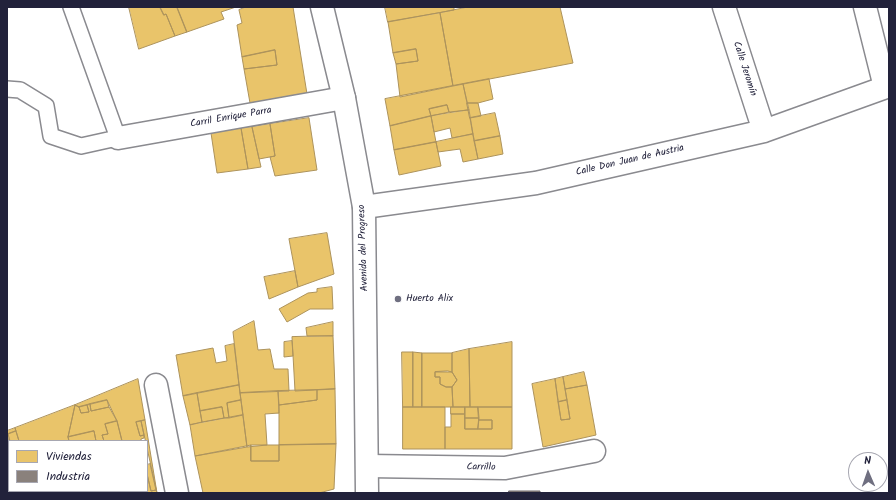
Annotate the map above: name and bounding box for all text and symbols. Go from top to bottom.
street label: Calle Jeromín [730,40,758,98]
street label: Carril Enrique Parra [189,105,273,131]
street label: Calle Don Juan de Austria [575,143,685,179]
street label: Avenida del Progreso [356,204,372,292]
place label: Huerto Alix [406,293,453,305]
marker: Huerto Alix [393,294,403,304]
legend [8,440,148,492]
text: Viviendas [46,447,92,466]
north arrow [848,452,888,492]
text: N [864,452,871,470]
street label: Carrillo [466,462,496,474]
text: Industria [46,467,90,486]

